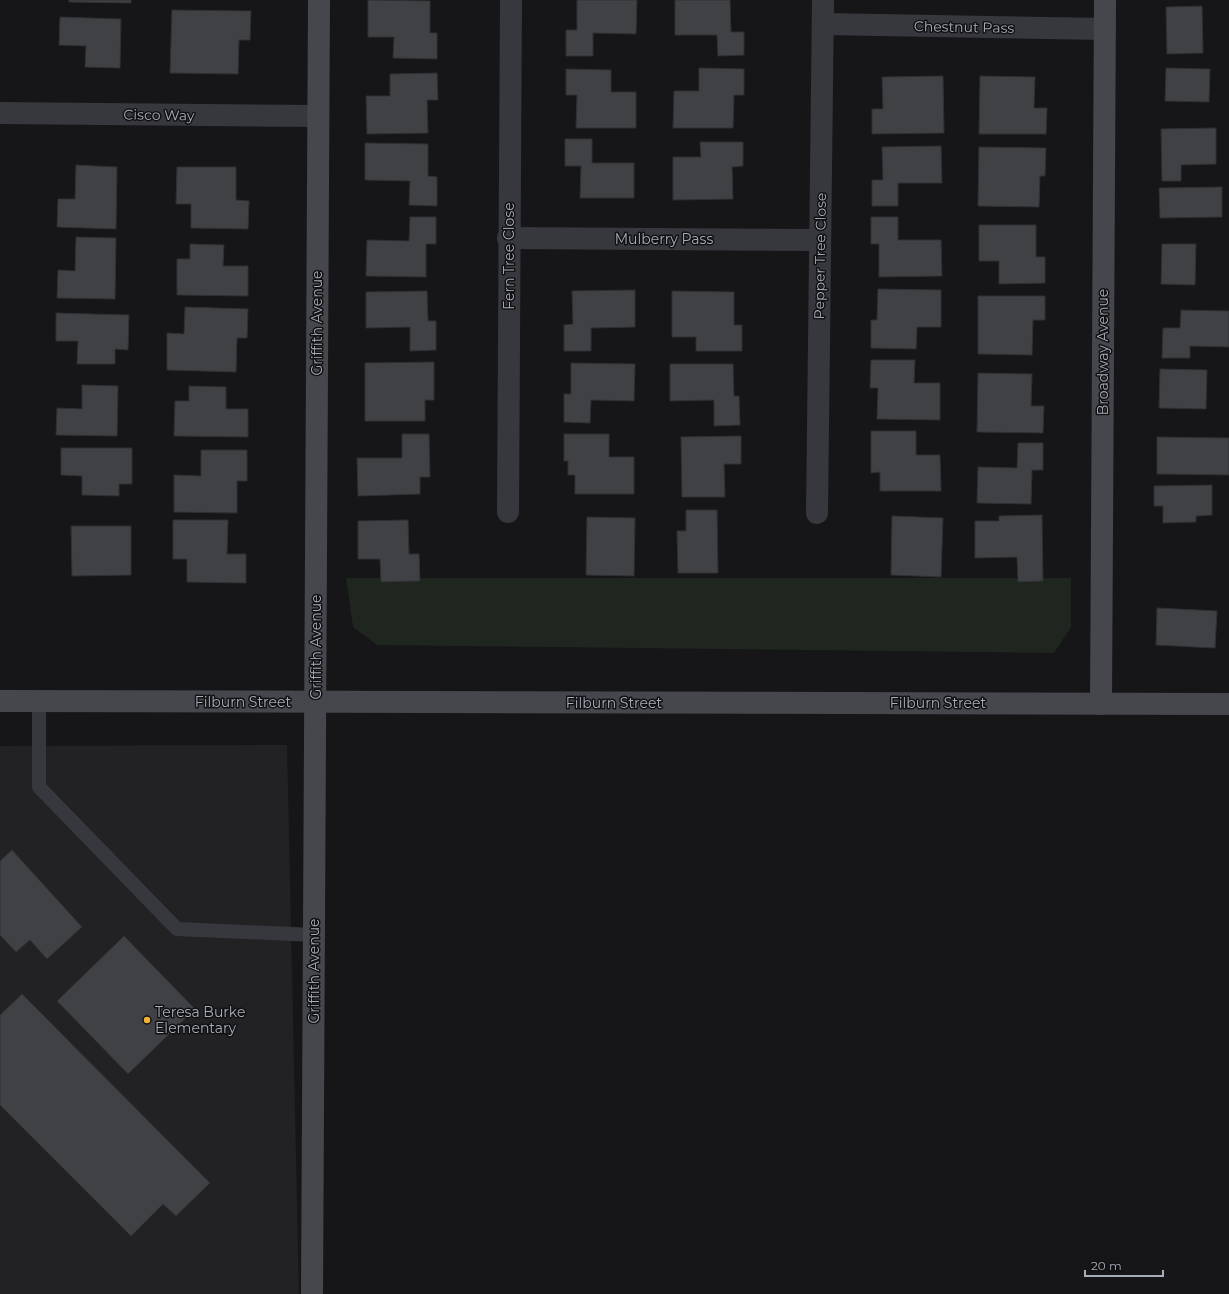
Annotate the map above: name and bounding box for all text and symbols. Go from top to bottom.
street label: Chestnut Pass [914,17,1014,37]
street label: Cisco Way [123,105,195,125]
street label: Pepper Tree Close [810,193,830,319]
street label: Fern Tree Close [500,202,518,310]
street label: Mulberry Pass [615,230,713,248]
street label: Griffith Avenue [308,270,326,376]
street label: Broadway Avenue [1094,289,1112,415]
street label: Griffith Avenue [307,594,325,700]
street label: Filburn Street [195,693,291,711]
street label: Filburn Street [566,694,662,712]
street label: Filburn Street [890,694,986,712]
street label: Griffith Avenue [305,918,323,1024]
place label: Teresa Burke Elementary [155,1003,245,1037]
marker: Teresa Burke Elementary [142,1015,152,1025]
scale bar [1085,1252,1163,1278]
text: 20 m [1091,1258,1122,1273]

